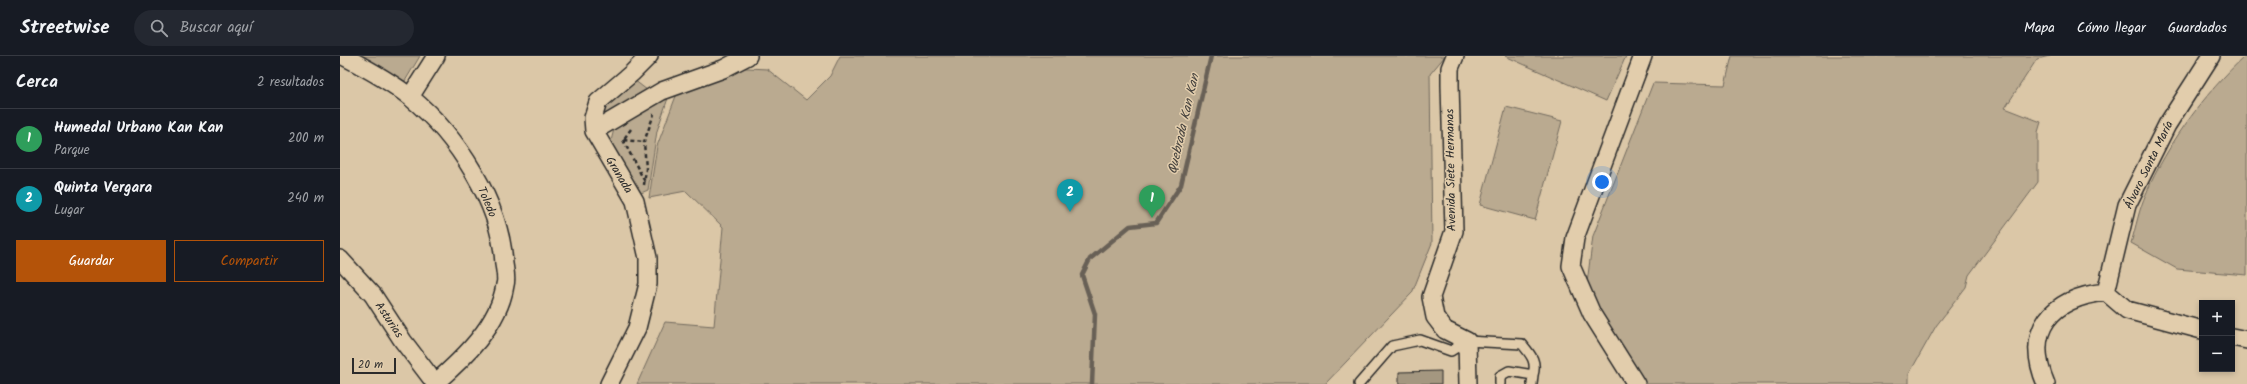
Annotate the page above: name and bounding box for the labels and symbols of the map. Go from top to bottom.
water label: Quebrada Kan Kan [1162,71,1206,176]
street label: Avenida Siete Hermanas [1440,109,1462,231]
street label: Álvaro Santa María [2119,117,2179,212]
street label: Granada [600,153,638,198]
your location [1592,172,1612,192]
pin: 2 [1057,179,1083,212]
street label: Toledo [472,184,502,220]
pin: 1 [1139,185,1165,218]
street label: Asturias [370,298,408,342]
scale bar [352,356,396,375]

